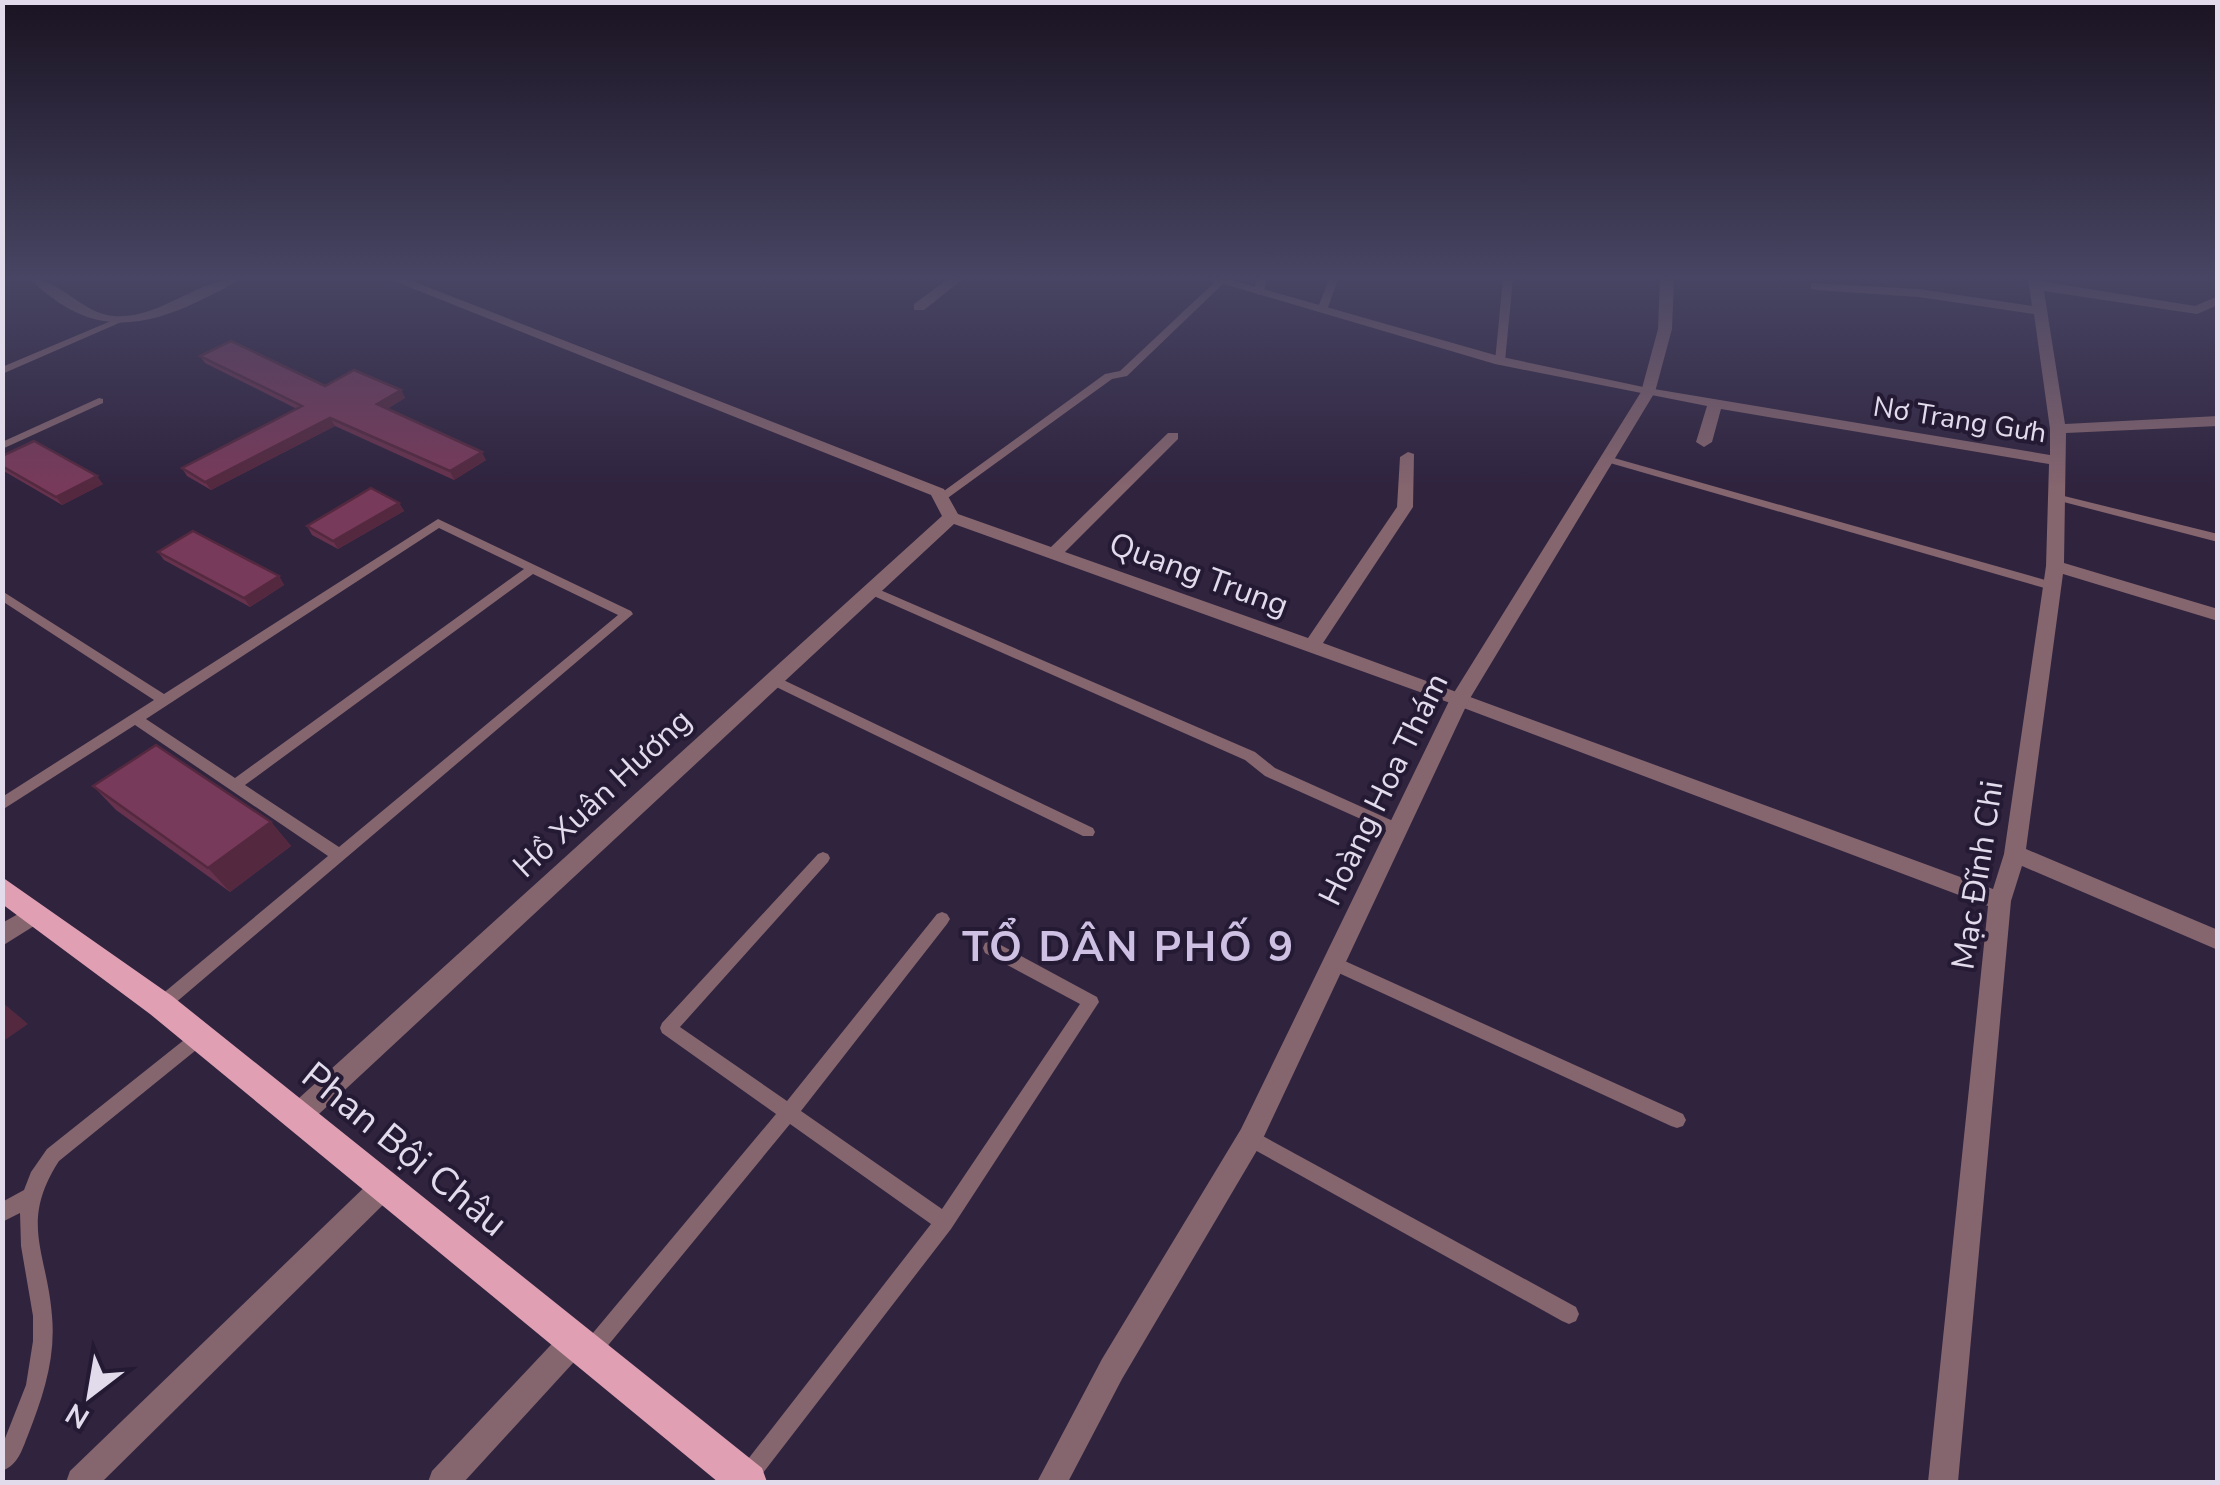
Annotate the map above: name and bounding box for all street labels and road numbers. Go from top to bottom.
street label: Nơ Trang Gưh [1871,388,2049,452]
street label: Quang Trung [1103,522,1294,627]
street label: Hoàng Hoa Thám [1309,666,1458,913]
street label: Hồ Xuân Hương [504,699,701,887]
street label: Mạc Đĩnh Chi [1941,778,2014,972]
street label: Phan Bội Châu [291,1051,518,1248]

